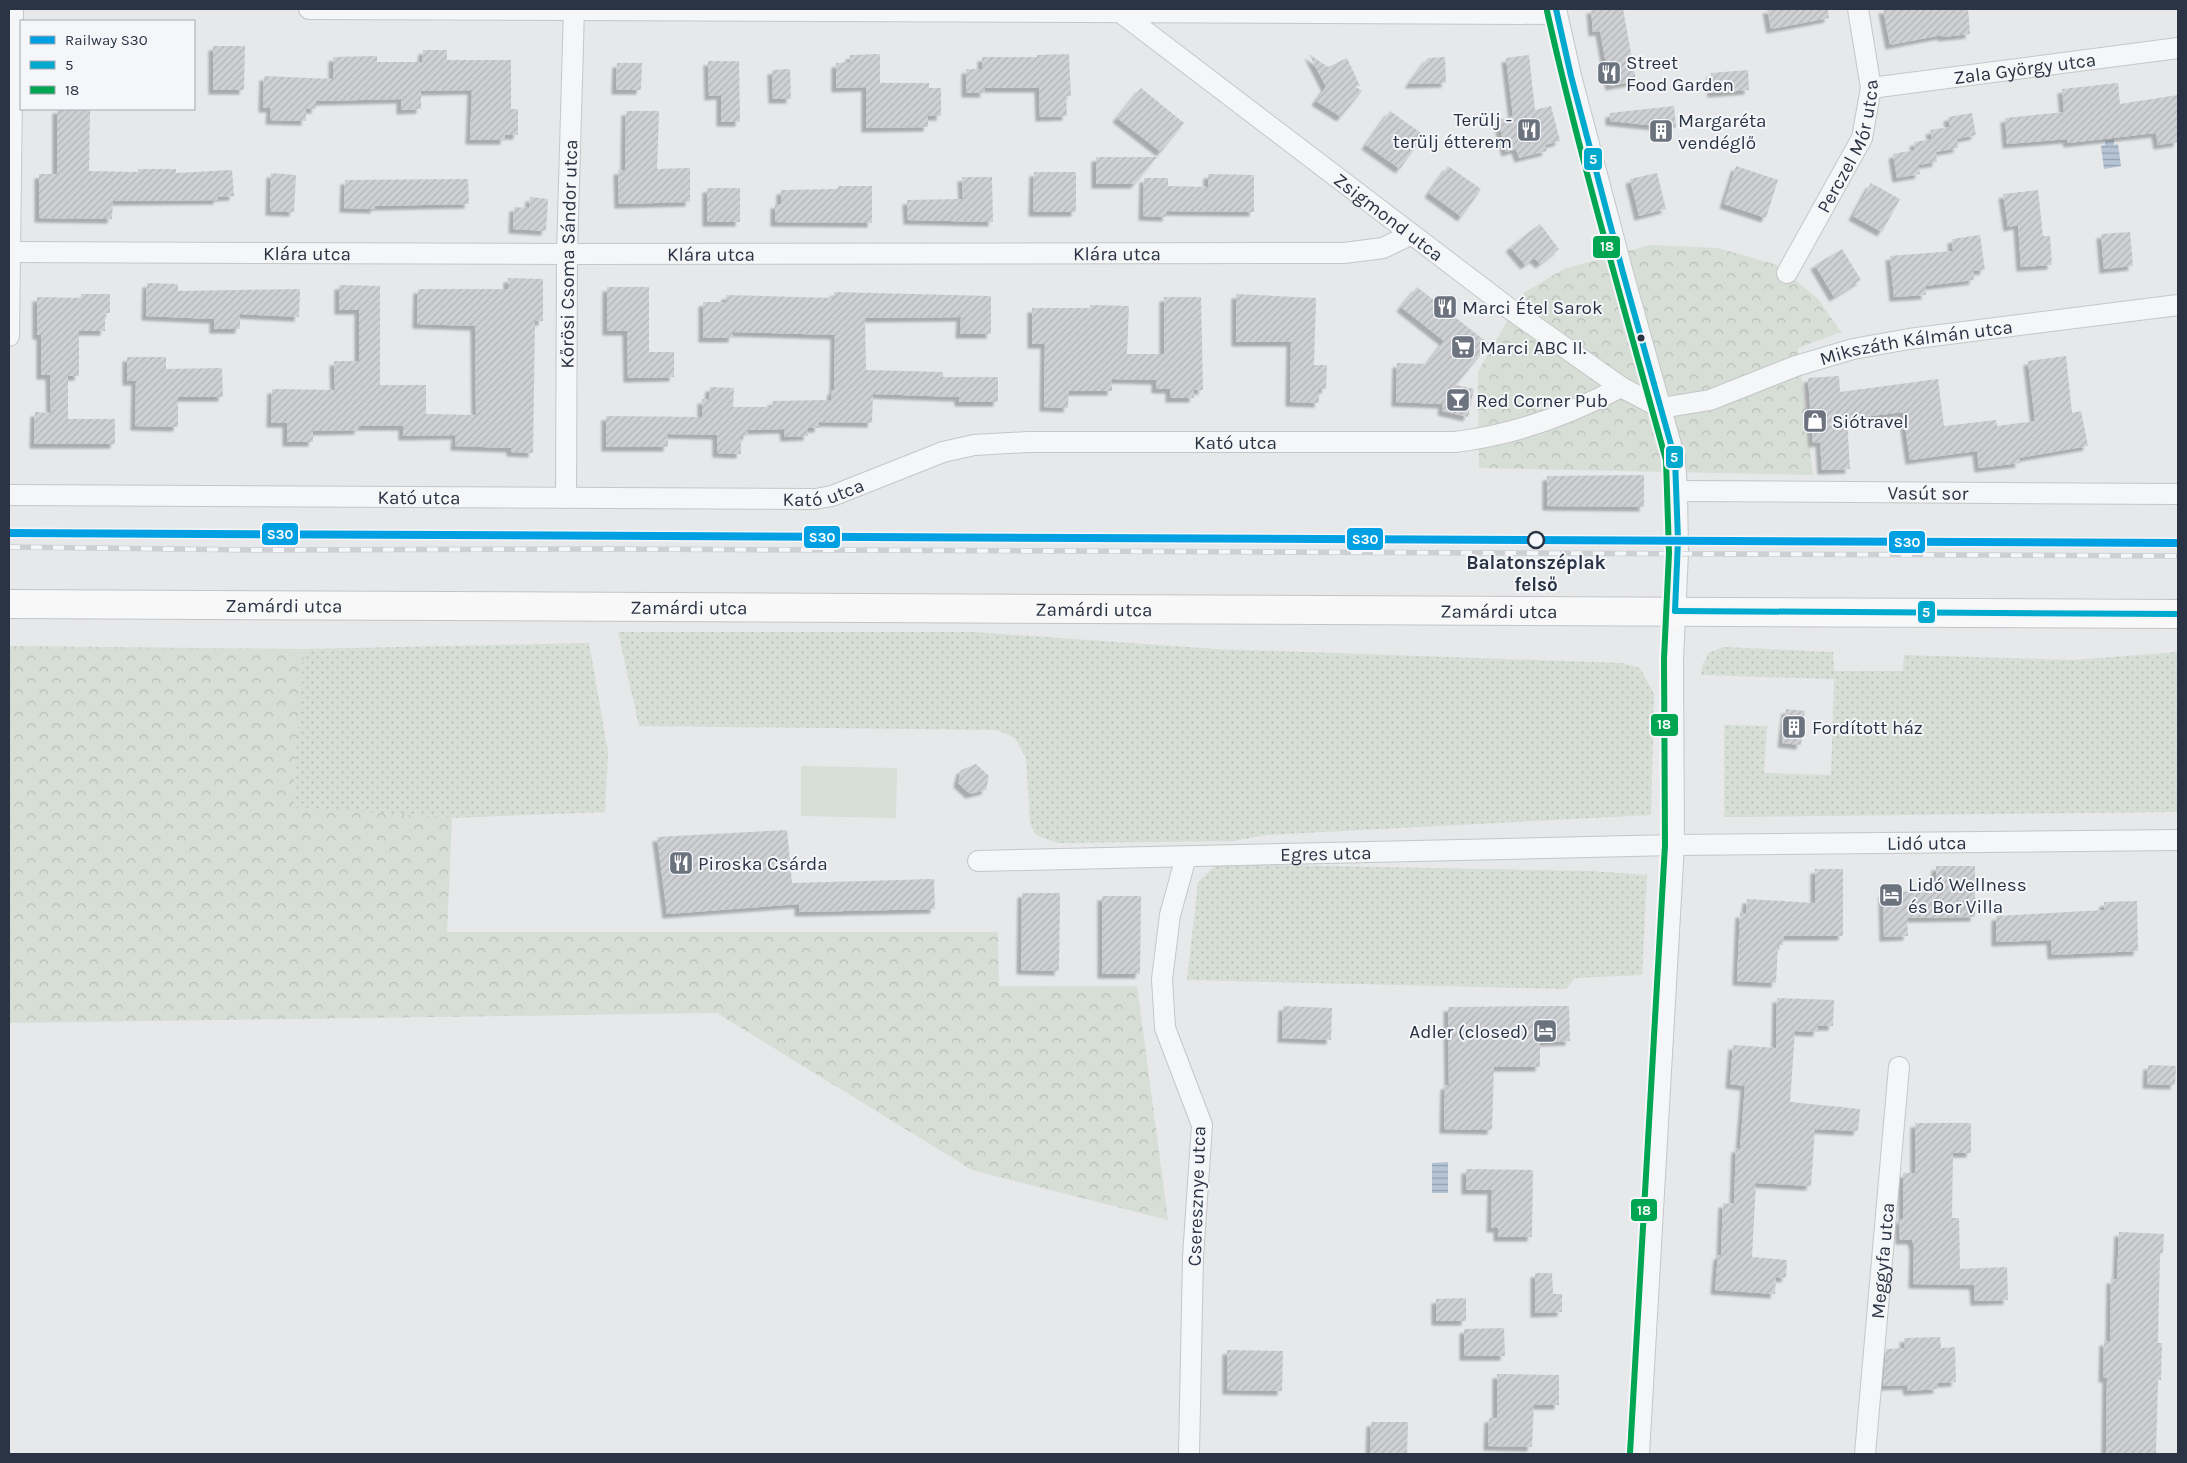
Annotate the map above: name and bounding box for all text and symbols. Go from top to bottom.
legend [20,20,195,110]
text: Railway S30 [65,31,148,49]
street label: Zala György utca [1952,49,2097,89]
place label: Street Food Garden [1626,52,1734,96]
text: 5 [65,56,73,74]
restaurant icon: Street Food Garden [1596,60,1622,86]
street label: Perczel Mór utca [1813,78,1883,217]
text: 18 [65,81,79,99]
place label: Terülj - terülj étterem [1393,109,1512,153]
place label: Margaréta vendéglő [1678,110,1767,154]
restaurant icon: Terülj - terülj étterem [1516,117,1542,143]
building icon: Margaréta vendéglő [1648,118,1674,144]
street label: Kőrösi Csoma Sándor utca [557,139,582,369]
line badge: 5 [1583,147,1603,171]
text: 5 [1589,151,1597,168]
street label: Zsigmond utca [1329,169,1447,266]
line badge: 18 [1592,235,1621,259]
text: 18 [1600,238,1614,255]
street label: Klára utca [263,243,351,265]
street label: Klára utca [1073,243,1161,265]
street label: Klára utca [667,244,755,266]
restaurant icon: Marci Étel Sarok [1432,294,1458,320]
place label: Marci Étel Sarok [1462,296,1603,319]
street label: Mikszáth Kálmán utca [1817,316,2014,370]
unlabelled marker [1636,333,1646,343]
supermarket icon: Marci ABC II. [1450,334,1476,360]
place label: Marci ABC II. [1480,337,1586,359]
bar icon: Red Corner Pub [1445,387,1471,413]
place label: Red Corner Pub [1476,390,1608,412]
shop icon: Siótravel [1802,408,1828,434]
place label: Siótravel [1832,411,1909,433]
street label: Kató utca [1194,432,1277,454]
line badge: 5 [1665,445,1684,469]
text: 5 [1670,449,1678,466]
street label: Kató utca [782,474,867,511]
street label: Vasút sor [1887,482,1969,505]
street label: Kató utca [377,487,461,509]
line badge: S30 [261,522,299,546]
line badge: S30 [803,525,841,549]
text: S30 [267,526,293,543]
line badge: S30 [1346,527,1384,551]
text: S30 [809,529,835,546]
line badge: S30 [1888,530,1926,554]
text: S30 [1352,531,1378,548]
marker: Balatonszéplak felső [1527,531,1545,549]
text: S30 [1894,534,1920,551]
place label: Balatonszéplak felső [1466,552,1606,596]
street label: Zamárdi utca [225,595,343,618]
street label: Zamárdi utca [630,597,748,619]
street label: Zamárdi utca [1035,599,1153,621]
line badge: 5 [1917,600,1936,624]
street label: Zamárdi utca [1440,601,1558,623]
text: 5 [1922,604,1930,621]
line badge: 18 [1650,713,1679,737]
building icon: Fordított ház [1781,714,1807,740]
text: 18 [1657,716,1671,733]
place label: Fordított ház [1812,717,1923,739]
street label: Lidó utca [1887,832,1967,855]
street label: Egres utca [1280,842,1372,866]
restaurant icon: Piroska Csárda [668,850,694,876]
place label: Piroska Csárda [698,853,828,875]
place label: Lidó Wellness és Bor Villa [1908,874,2027,918]
hotel icon: Lidó Wellness és Bor Villa [1878,882,1904,908]
hotel icon: Adler (closed) [1532,1018,1558,1044]
place label: Adler (closed) [1409,1021,1528,1043]
street label: Cseresznye utca [1184,1125,1210,1267]
line badge: 18 [1630,1198,1658,1222]
text: 18 [1637,1202,1651,1219]
street label: Meggyfa utca [1867,1202,1899,1320]

